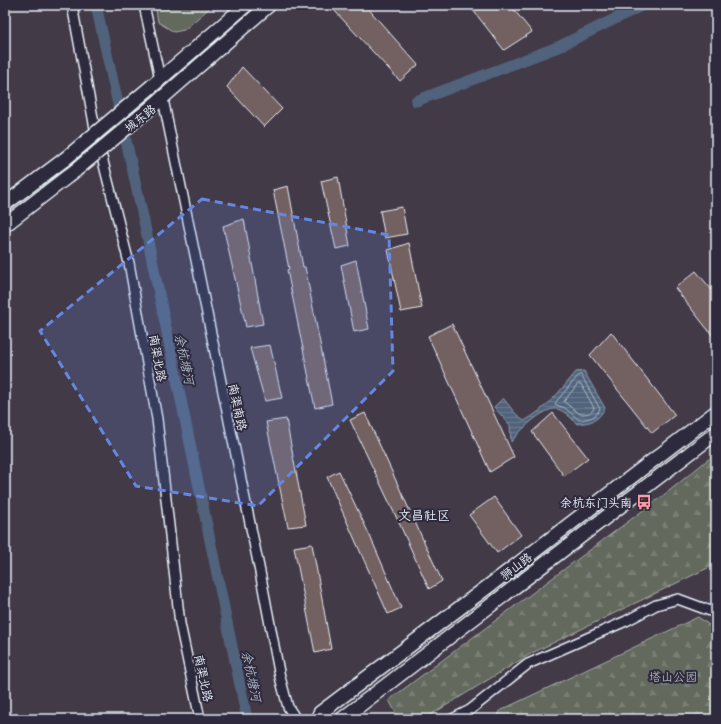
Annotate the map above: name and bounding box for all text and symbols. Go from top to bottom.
street label: 城东路 [121,100,159,136]
water label: 余杭塘河 [171,332,200,388]
street label: 南渠北路 [145,333,171,383]
street label: 南渠南路 [225,382,251,432]
bus stop icon: 余杭东门头南 [635,493,653,511]
place label: 余杭东门头南 [560,494,632,511]
district label: 文昌社区 [398,506,450,524]
street label: 狮山路 [497,548,535,584]
water label: 余杭塘河 [238,649,267,705]
street label: 南渠北路 [191,653,217,703]
park label: 塔山公园 [649,668,697,685]

